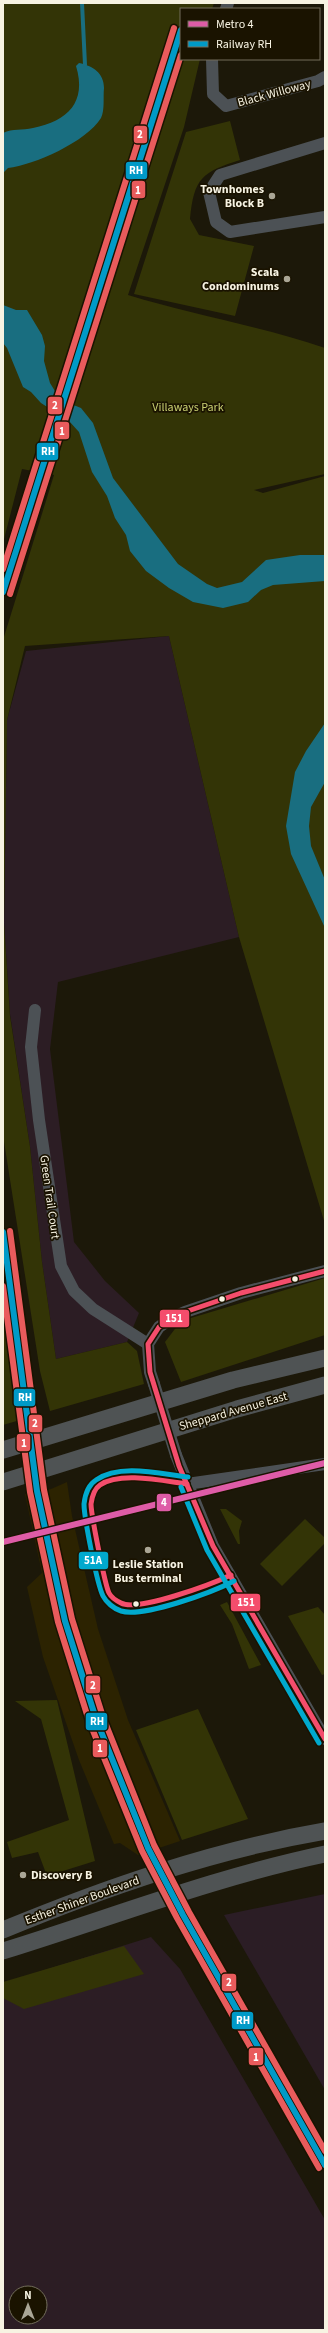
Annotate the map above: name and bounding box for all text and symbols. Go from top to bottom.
legend [180,8,320,60]
text: Metro 4 [216,16,254,33]
text: Railway RH [216,36,272,53]
street label: Black Willoway [236,75,313,111]
line badge: 2 [133,125,148,144]
text: 2 [137,127,143,142]
line badge: RH [125,161,148,180]
text: RH [129,163,143,178]
line badge: 1 [131,180,146,199]
place label: Townhomes Block B [200,181,264,212]
text: 1 [135,183,141,198]
marker: Townhomes Block B [267,191,277,201]
place label: Scala Condominums [202,264,279,295]
marker: Scala Condominums [282,274,292,284]
line badge: 2 [47,396,63,415]
text: 2 [52,398,58,413]
park label: Villaways Park [152,399,224,416]
line badge: 1 [54,421,70,440]
text: 1 [59,424,65,439]
line badge: RH [36,442,59,461]
text: RH [41,444,55,459]
street label: Green Trail Court [35,1154,64,1240]
unlabelled marker [290,1274,300,1284]
unlabelled marker [217,1294,227,1304]
line badge: 151 [159,1309,190,1328]
text: 151 [165,1311,183,1326]
line badge: RH [13,1388,36,1407]
street label: Sheppard Avenue East [177,1388,289,1435]
text: RH [18,1390,32,1405]
line badge: 2 [28,1414,43,1433]
text: 2 [32,1416,38,1431]
line badge: 1 [16,1433,31,1452]
text: 1 [21,1436,27,1451]
line badge: 4 [156,1493,172,1512]
text: 4 [161,1495,167,1510]
marker: Leslie Station Bus terminal [143,1545,153,1555]
line badge: 51A [78,1551,109,1570]
text: 51A [84,1553,103,1568]
place label: Leslie Station Bus terminal [112,1556,184,1587]
line badge: 151 [230,1593,261,1612]
text: 151 [237,1595,255,1610]
unlabelled marker [131,1599,141,1609]
line badge: 2 [85,1675,101,1694]
text: 2 [90,1678,96,1693]
line badge: RH [85,1712,108,1731]
text: RH [90,1714,104,1729]
line badge: 1 [92,1739,108,1758]
text: 1 [97,1741,103,1756]
place label: Discovery B [31,1867,92,1884]
marker: Discovery B [18,1870,28,1880]
street label: Esther Shiner Boulevard [23,1872,142,1929]
line badge: 2 [221,1973,237,1992]
text: 2 [226,1975,232,1990]
line badge: RH [231,2011,254,2030]
text: RH [236,2013,250,2028]
line badge: 1 [248,2047,264,2066]
text: 1 [253,2050,259,2065]
north arrow [8,2285,48,2325]
text: N [24,2288,32,2303]

